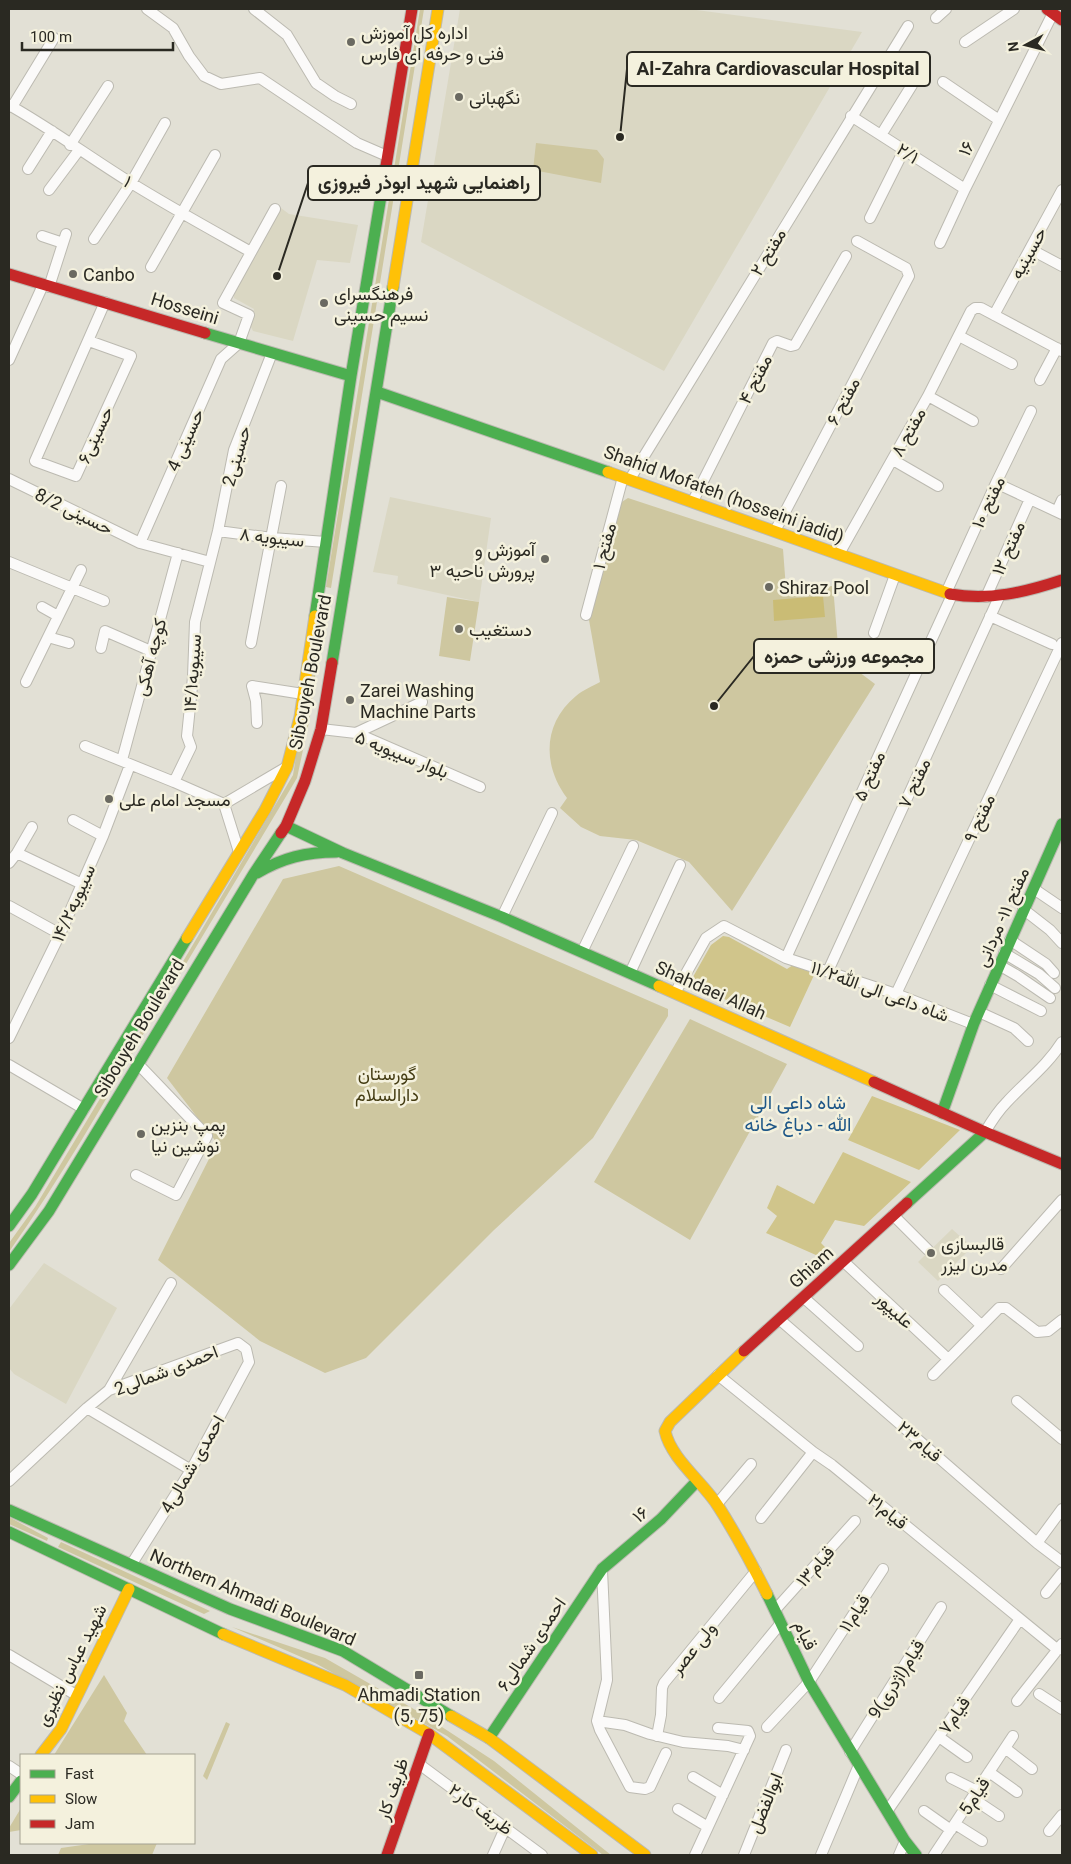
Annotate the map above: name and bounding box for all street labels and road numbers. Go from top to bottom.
street label: ۱۶ [954,137,979,159]
street label: ۲/۱ [893,138,923,168]
street label: ۱ [120,171,136,191]
street label: حسینیه [1005,224,1051,282]
street label: مفتح ۲ [746,225,792,280]
street label: Hosseini [148,288,222,328]
street label: مفتح ۴ [734,351,778,408]
street label: مفتح ۶ [822,374,866,429]
street label: حسینی۶ [73,403,118,467]
street label: مفتح ۸ [886,404,932,461]
street label: حسینی 4 [162,406,209,475]
street label: حسینی2 [217,423,256,489]
street label: Shahid Mofateh (hosseini jadid) [601,441,847,548]
street label: مفتح ۱۰ [967,473,1011,532]
street label: 8/2 حسینی [31,483,116,540]
street label: مفتح ۱۲ [987,518,1031,579]
street label: مفتح ۱ [588,521,622,572]
street label: سیبویه ۸ [238,523,305,552]
street label: Sibouyeh Boulevard [285,593,335,751]
street label: کوچه آهکی [130,616,172,699]
street label: سیبویه۱۴/۱ [179,633,206,713]
street label: بلوار سیبویه ۵ [352,726,452,783]
street label: مفتح ۵ [849,748,891,805]
street label: مفتح ۷ [893,755,936,812]
street label: مفتح ۹ [959,791,1001,846]
street label: سیبویه۱۴/۲ [47,861,100,945]
street label: مفتح ۱۱- مردانی [971,864,1035,971]
street label: Sibouyeh Boulevard [89,955,189,1101]
street label: Shahdaei Allah [652,956,770,1024]
street label: ۱۱/۲شاه داعی الی الله [808,956,952,1027]
street label: Ghiam [785,1242,837,1292]
street label: علیپور [870,1287,918,1334]
street label: 2احمدی شمالی [111,1341,221,1400]
street label: 4احمدی شمالی [156,1411,229,1517]
street label: قیام۲۳ [892,1416,946,1467]
street label: قیام۲۱ [863,1489,912,1535]
street label: ۱۶ [628,1501,652,1527]
street label: قیام۱۳ [791,1541,840,1592]
street label: Northern Ahmadi Boulevard [147,1544,359,1650]
street label: قیام۱۱ [834,1590,876,1637]
street label: احمدی شمالی۶ [492,1593,571,1695]
street label: شهید عباس نظیری [31,1601,112,1730]
street label: قیام [788,1617,822,1654]
street label: ولی عصر [665,1618,721,1680]
street label: قیام(اژدری)9 [863,1636,930,1723]
street label: قیام۷ [934,1692,976,1739]
street label: ظریف کار [371,1755,413,1824]
street label: ابوالفضل [743,1770,788,1837]
street label: قیام5 [954,1773,995,1820]
street label: ۲ظریف کار [444,1779,517,1840]

